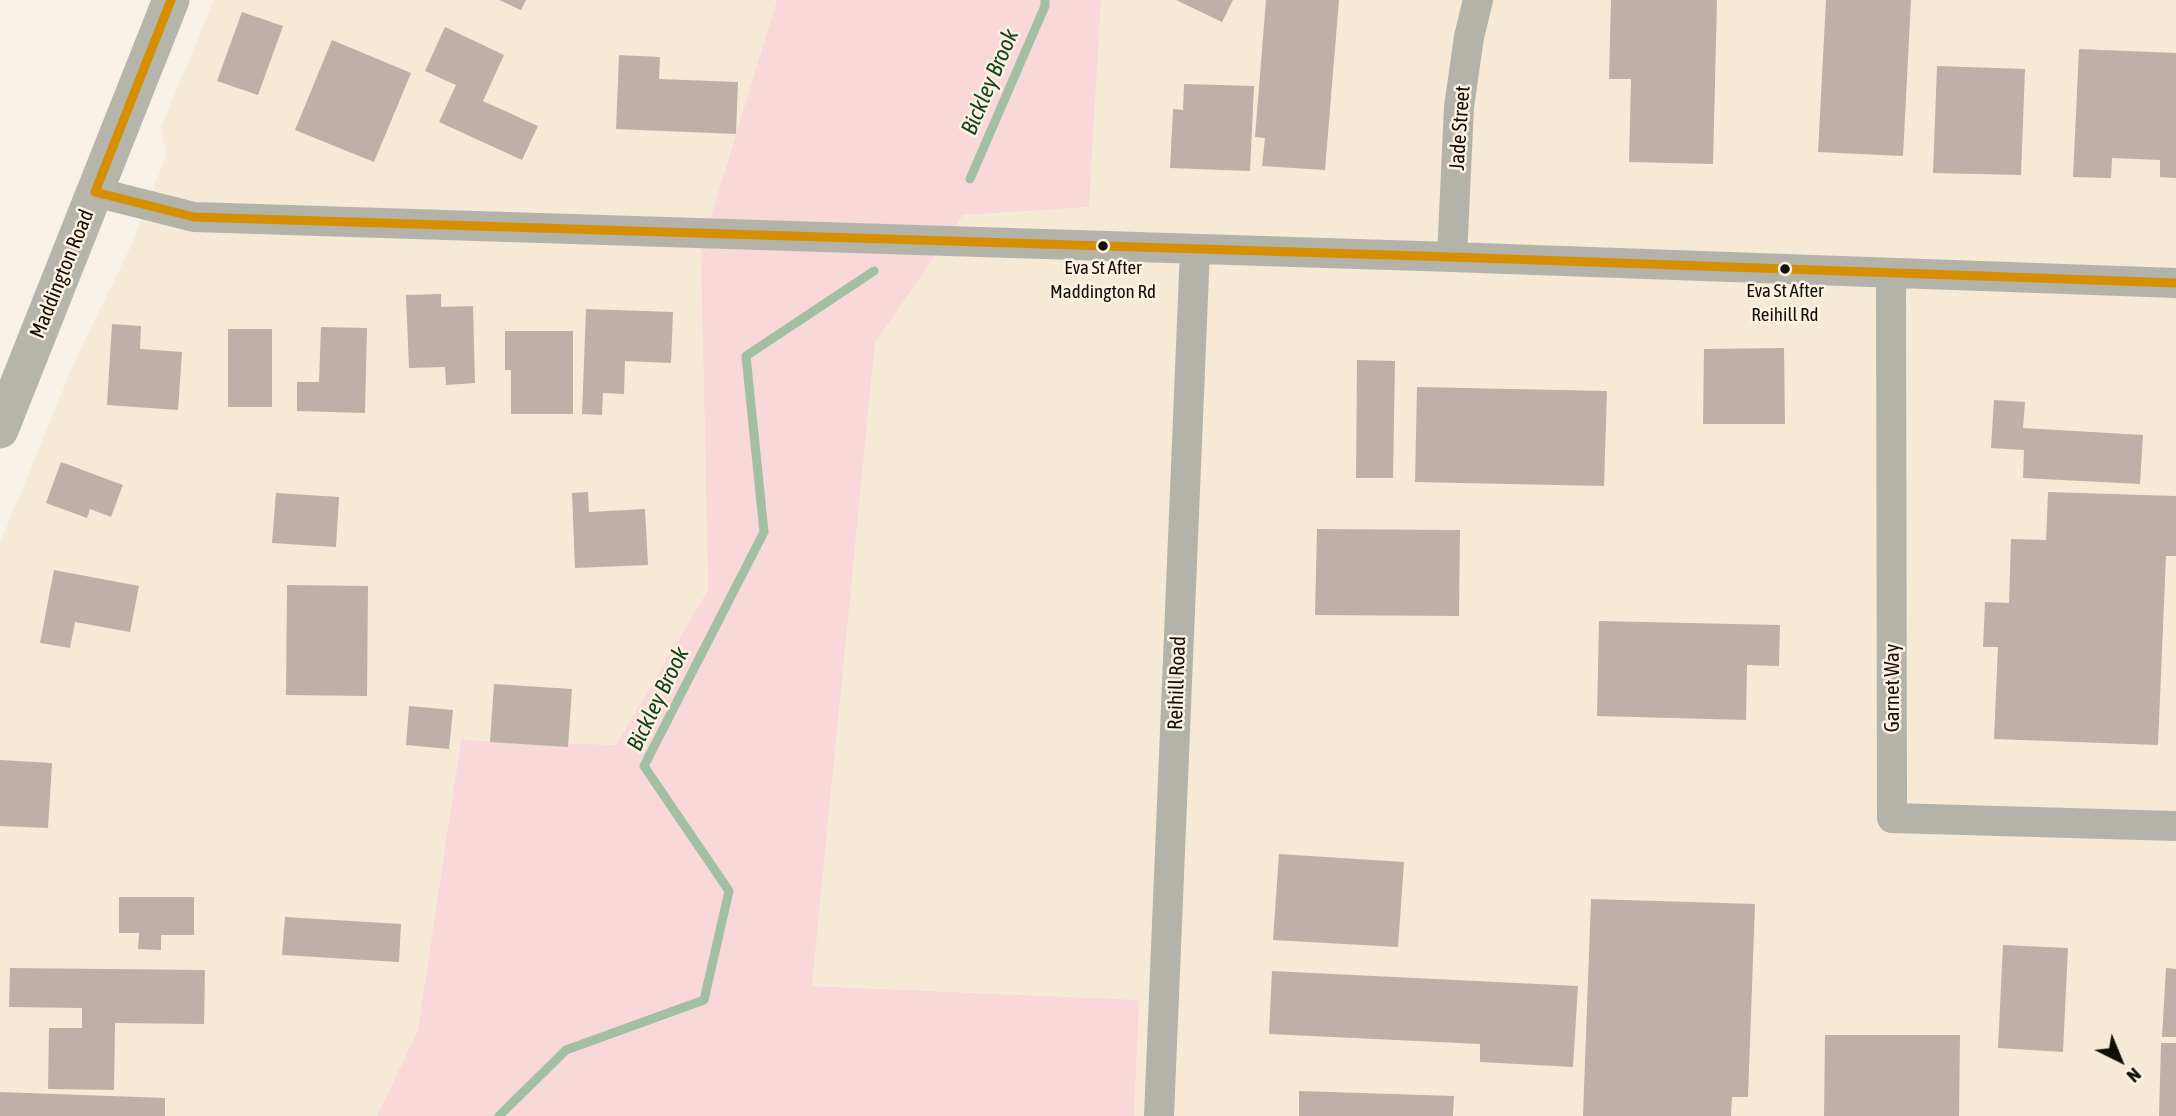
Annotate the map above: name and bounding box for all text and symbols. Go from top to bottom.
water label: Bickley Brook [955,25,1025,139]
street label: Jade Street [1444,85,1476,171]
street label: Maddington Road [25,206,99,342]
marker: Eva St After Maddington Rd [1096,239,1110,253]
place label: Eva St After Maddington Rd [1050,257,1156,301]
marker: Eva St After Reihill Rd [1778,262,1792,276]
place label: Eva St After Reihill Rd [1746,280,1824,324]
street label: Reihill Road [1163,636,1191,730]
water label: Bickley Brook [621,643,695,755]
street label: Garnet Way [1879,644,1905,732]
north arrow [2085,1025,2155,1095]
text: N [2123,1063,2146,1087]

